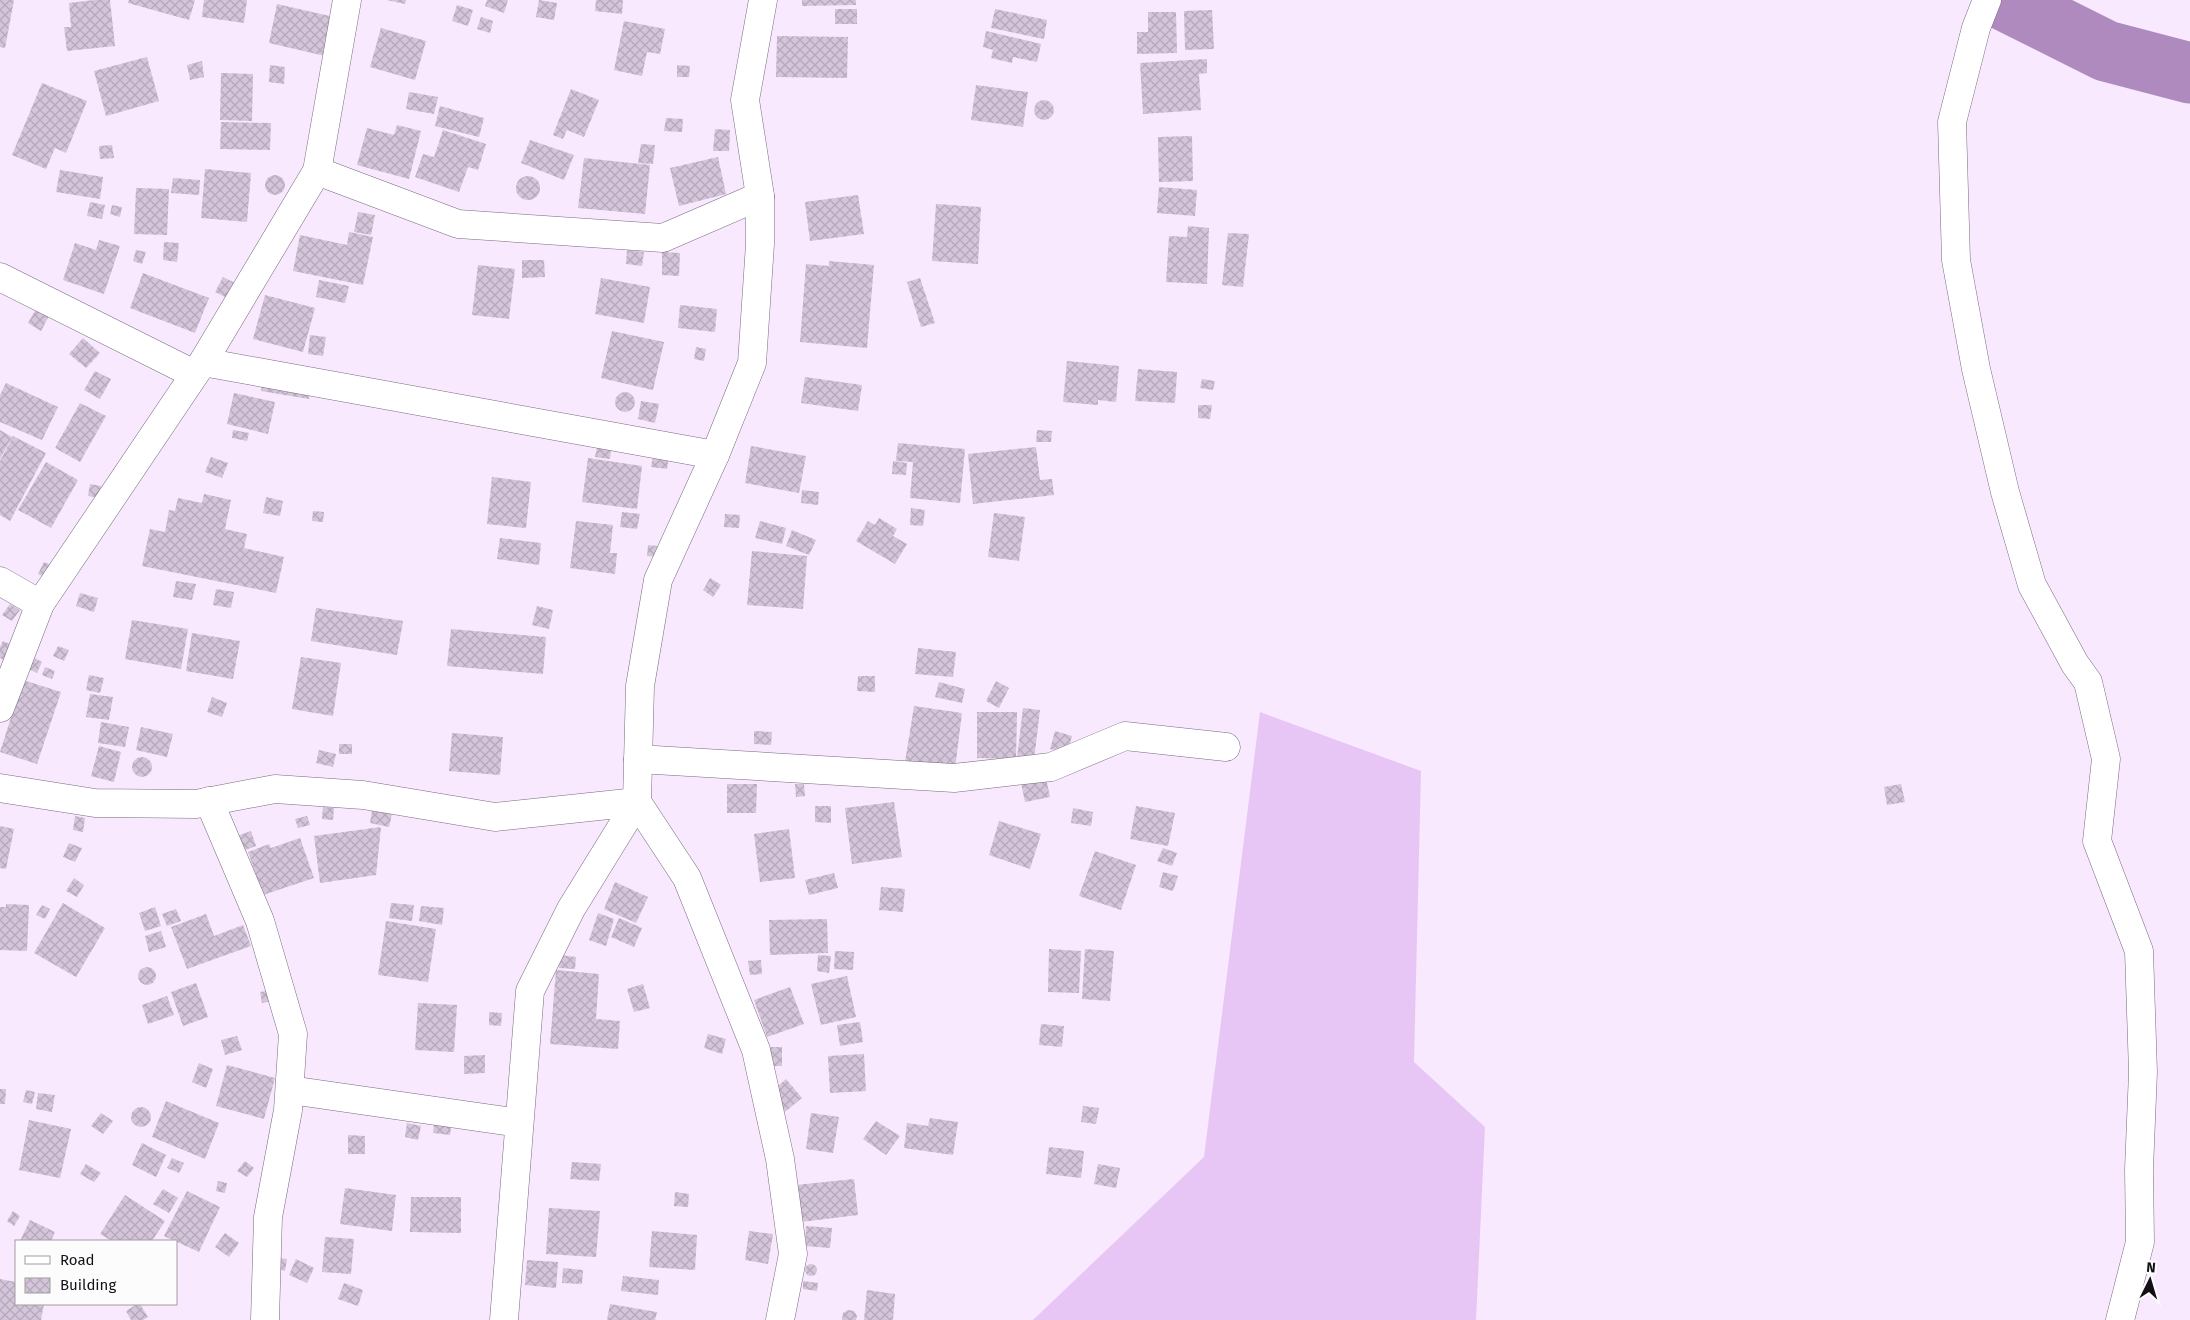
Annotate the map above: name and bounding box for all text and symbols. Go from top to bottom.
legend [15,1240,178,1305]
text: Road [60,1251,95,1269]
north arrow [2125,1255,2175,1305]
text: N [2146,1259,2156,1276]
text: Building [60,1276,116,1294]

